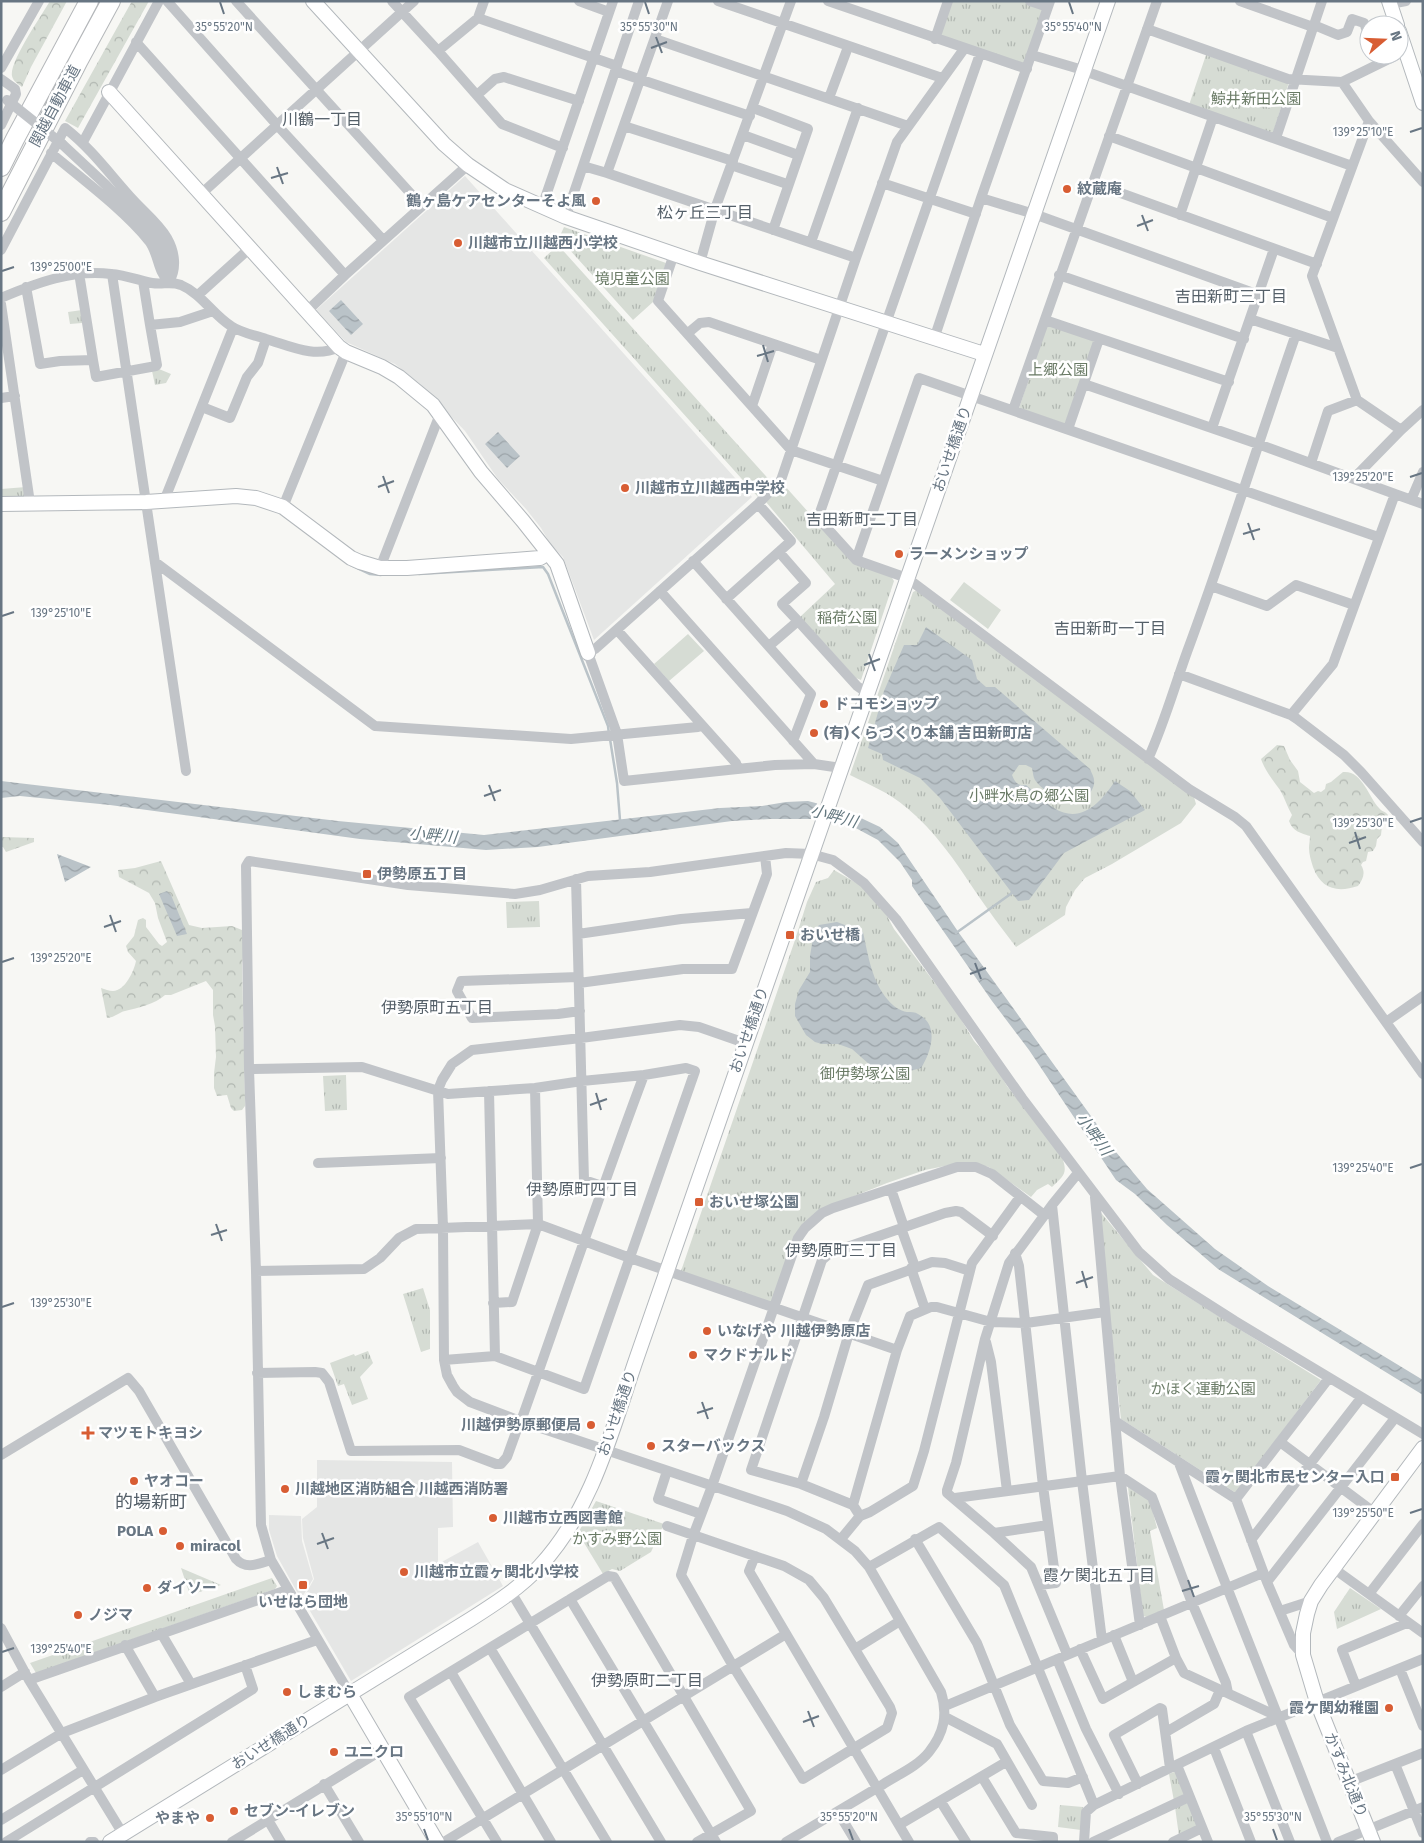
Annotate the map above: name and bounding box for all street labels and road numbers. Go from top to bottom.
street label: 関越自動車道 [26,62,84,150]
street label: おいせ橋通り [929,404,975,494]
street label: おいせ橋通り [726,985,772,1075]
street label: おいせ橋通り [594,1368,640,1458]
street label: おいせ橋通り [228,1711,314,1773]
street label: かすみ北通り [1321,1730,1371,1820]

